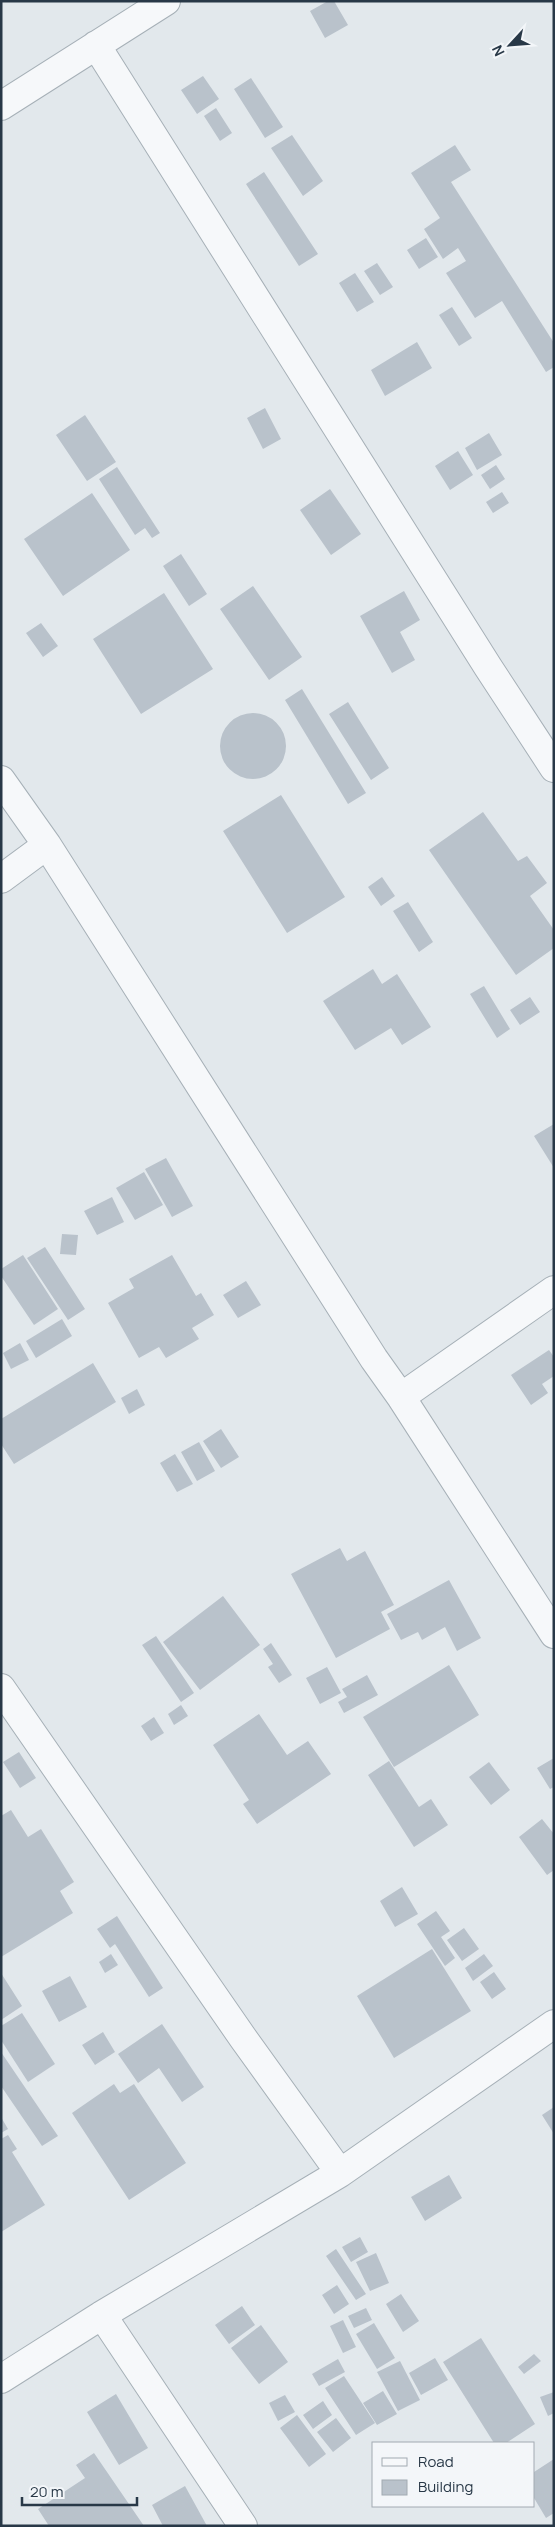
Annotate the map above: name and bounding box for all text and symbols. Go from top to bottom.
north arrow [485,20,535,70]
text: N [487,42,509,60]
legend [372,2442,535,2507]
text: Road [418,2451,454,2472]
scale bar [22,2474,138,2506]
text: Building [418,2476,473,2497]
text: 20 m [30,2481,63,2502]

